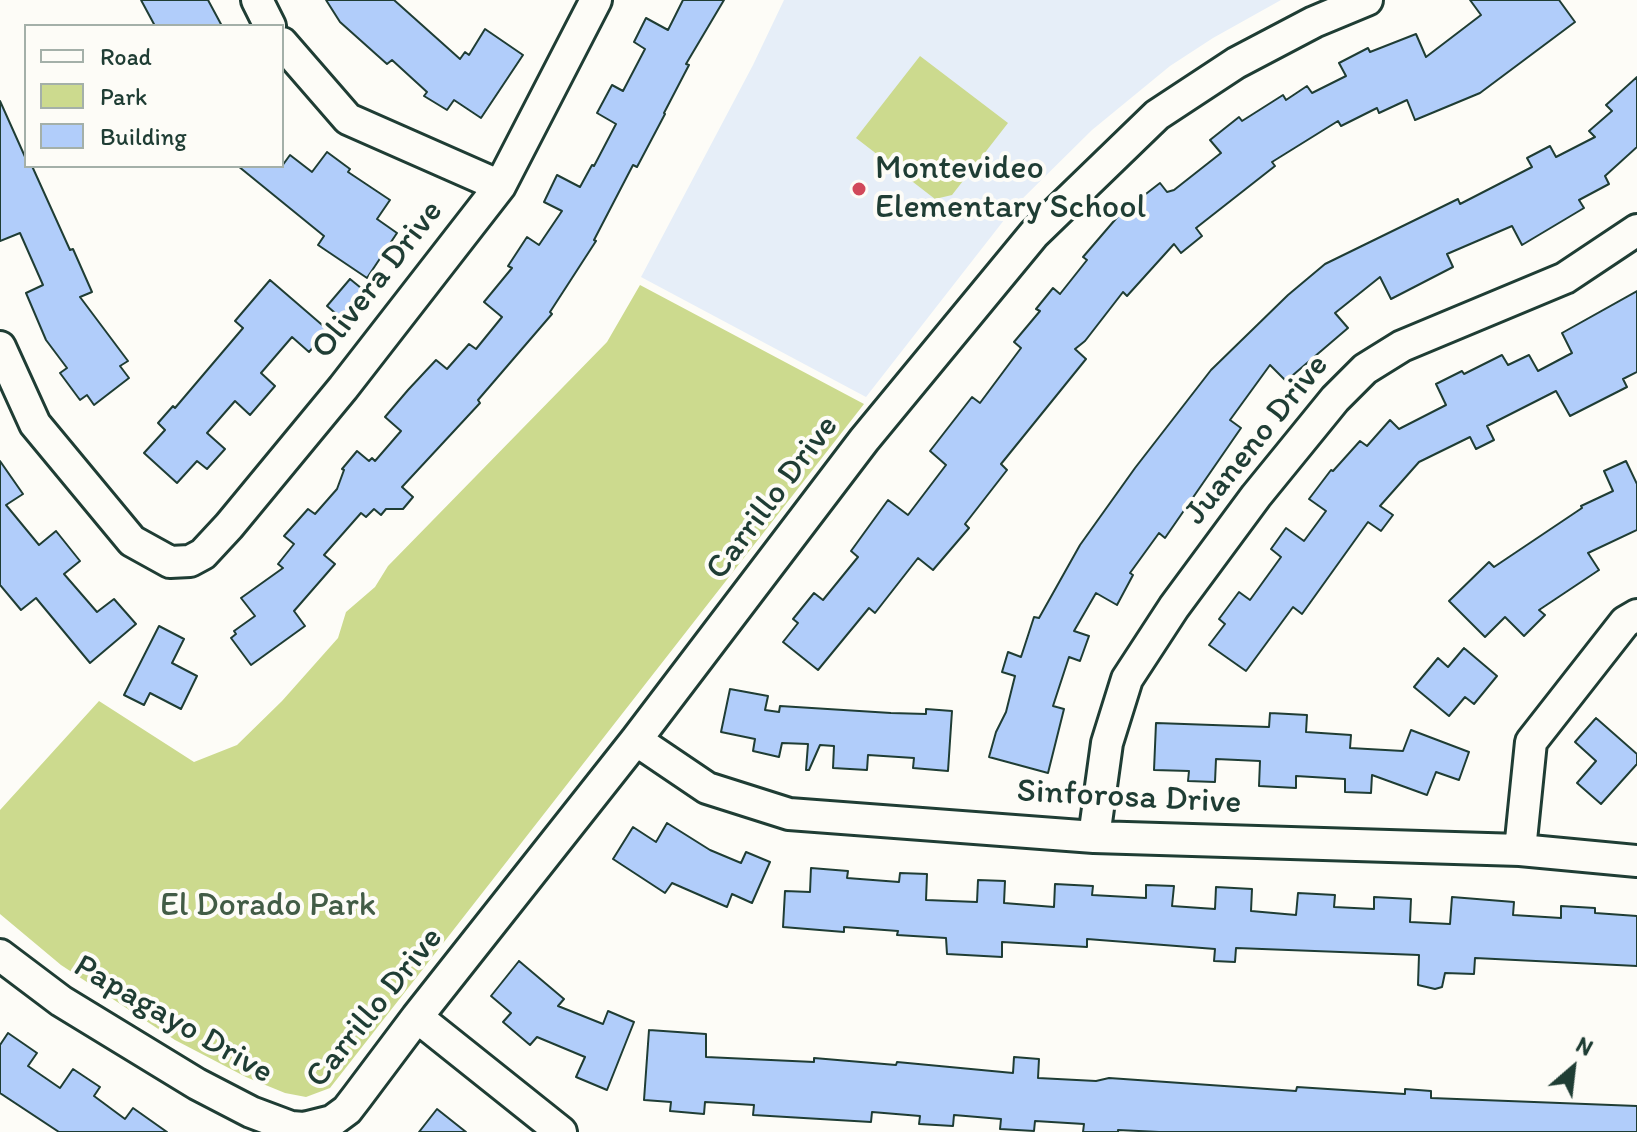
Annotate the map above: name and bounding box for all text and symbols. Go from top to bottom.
legend [24,24,284,168]
text: Road [100,42,152,71]
text: Park [100,82,147,111]
text: Building [100,122,187,151]
place label: Montevideo Elementary School [875,149,1146,228]
marker: Montevideo Elementary School [850,180,868,198]
street label: Olivera Drive [303,192,453,368]
street label: Juaneno Drive [1176,347,1338,533]
street label: Carrillo Drive [698,408,848,588]
street label: Sinforosa Drive [1016,772,1242,824]
park label: El Dorado Park [160,886,376,926]
street label: Carrillo Drive [298,919,452,1097]
street label: Papagayo Drive [66,946,280,1094]
north arrow [1533,1028,1613,1108]
text: N [1572,1031,1597,1062]

